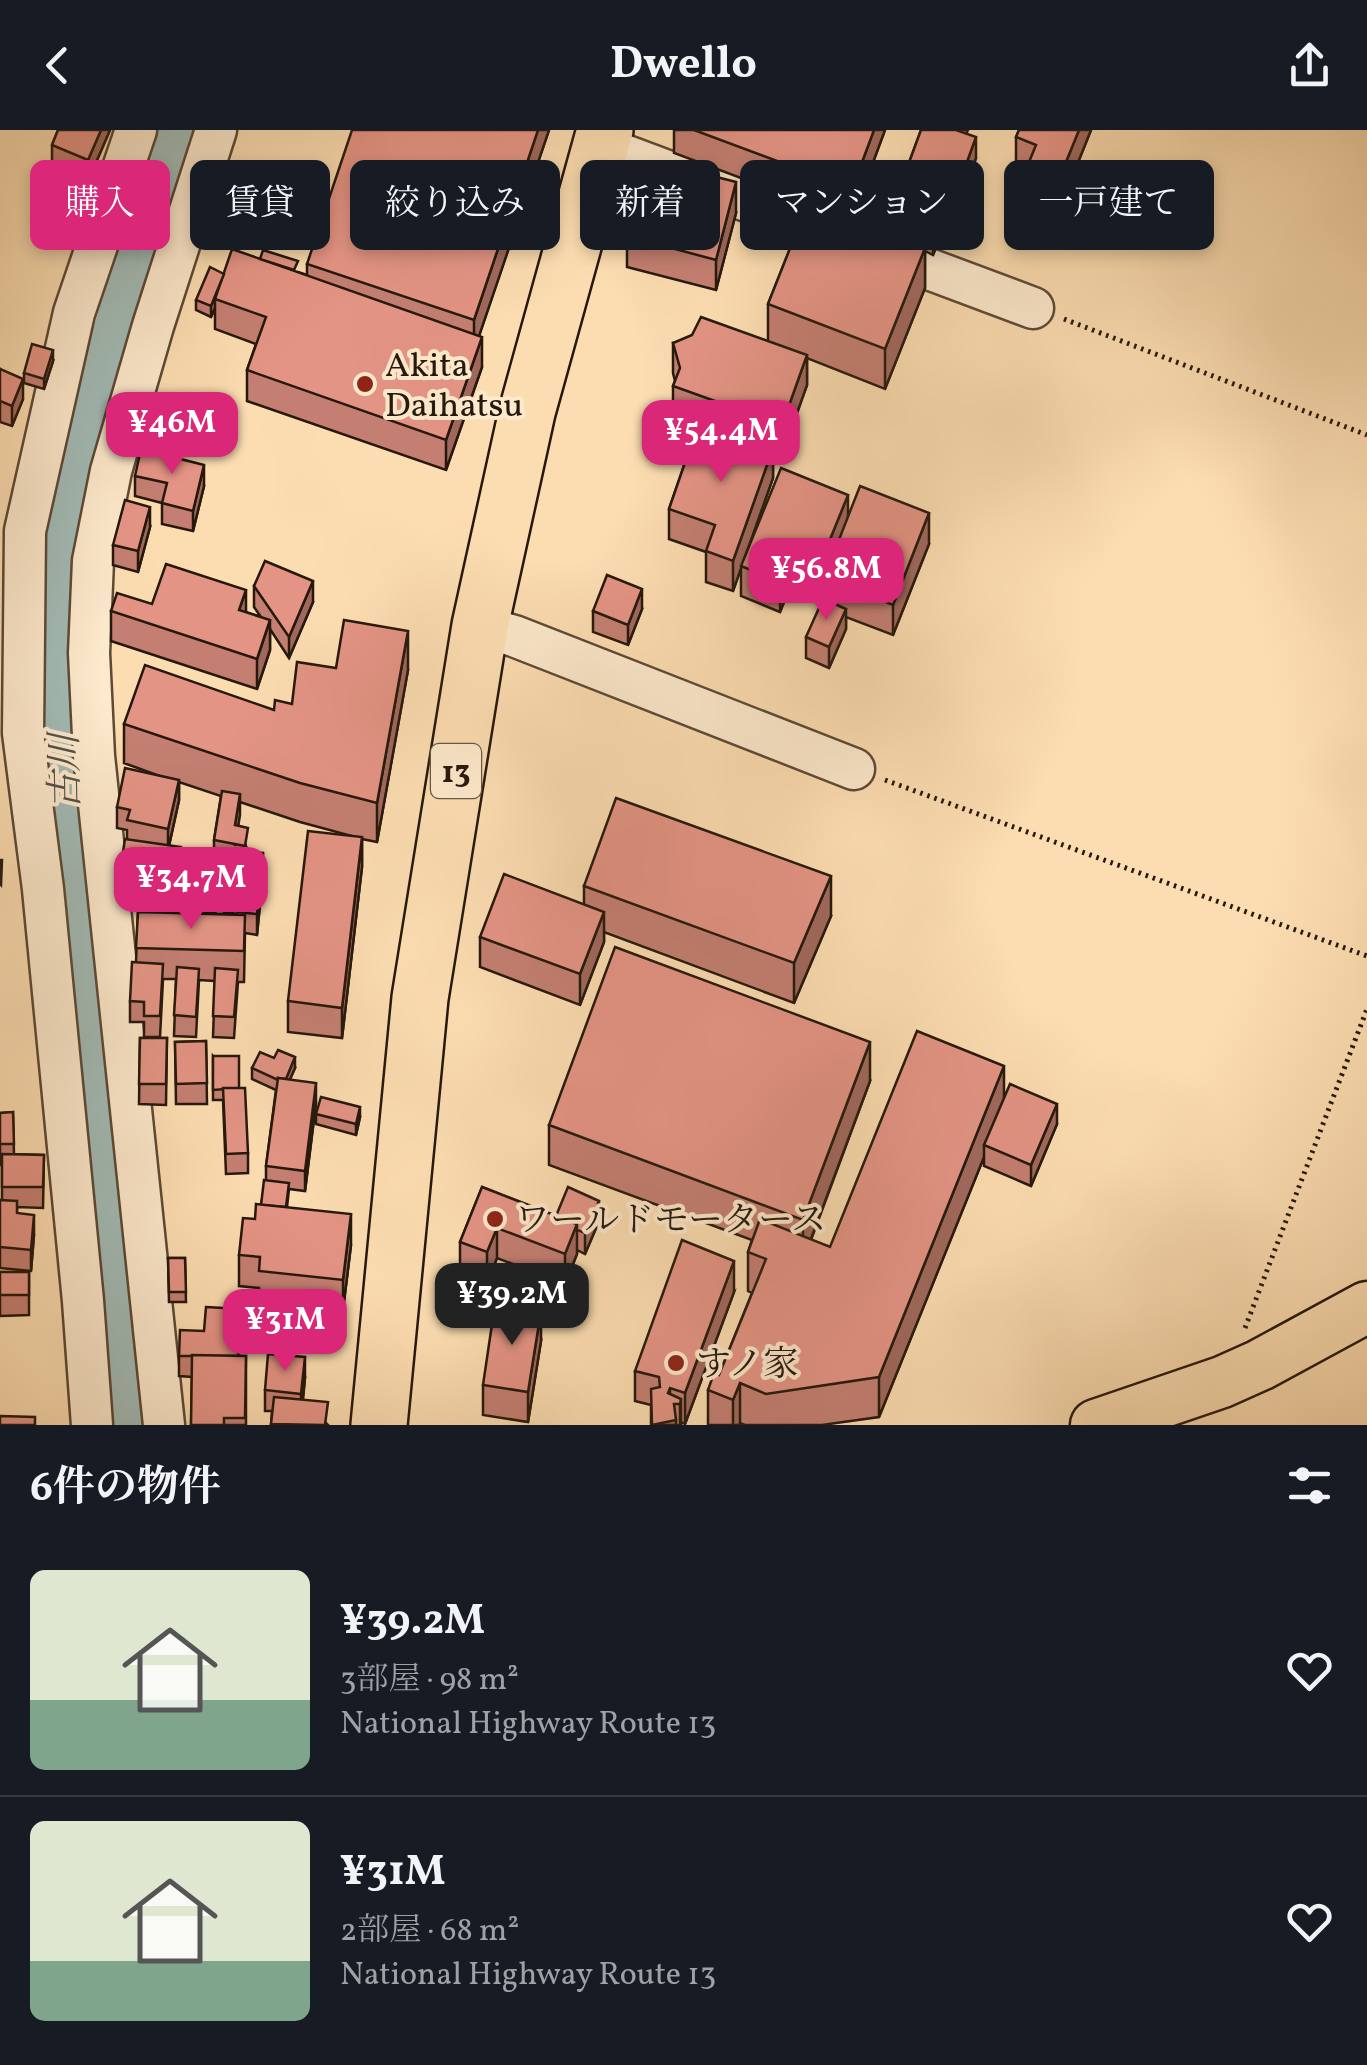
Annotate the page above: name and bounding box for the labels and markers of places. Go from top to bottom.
place label: Akita Daihatsu [385,343,523,431]
marker: Akita Daihatsu [354,373,376,395]
pin: ¥46M [113,392,231,477]
pin: ¥54.4M [640,400,802,485]
pin: ¥56.8M [745,538,907,623]
pin: ¥34.7M [110,847,272,932]
place label: ワールドモータース [515,1198,826,1246]
marker: ワールドモータース [484,1208,506,1230]
pin: ¥39.2M [431,1263,593,1348]
pin: ¥31M [226,1289,344,1374]
place label: すノ家 [696,1342,798,1390]
marker: すノ家 [665,1352,687,1374]

